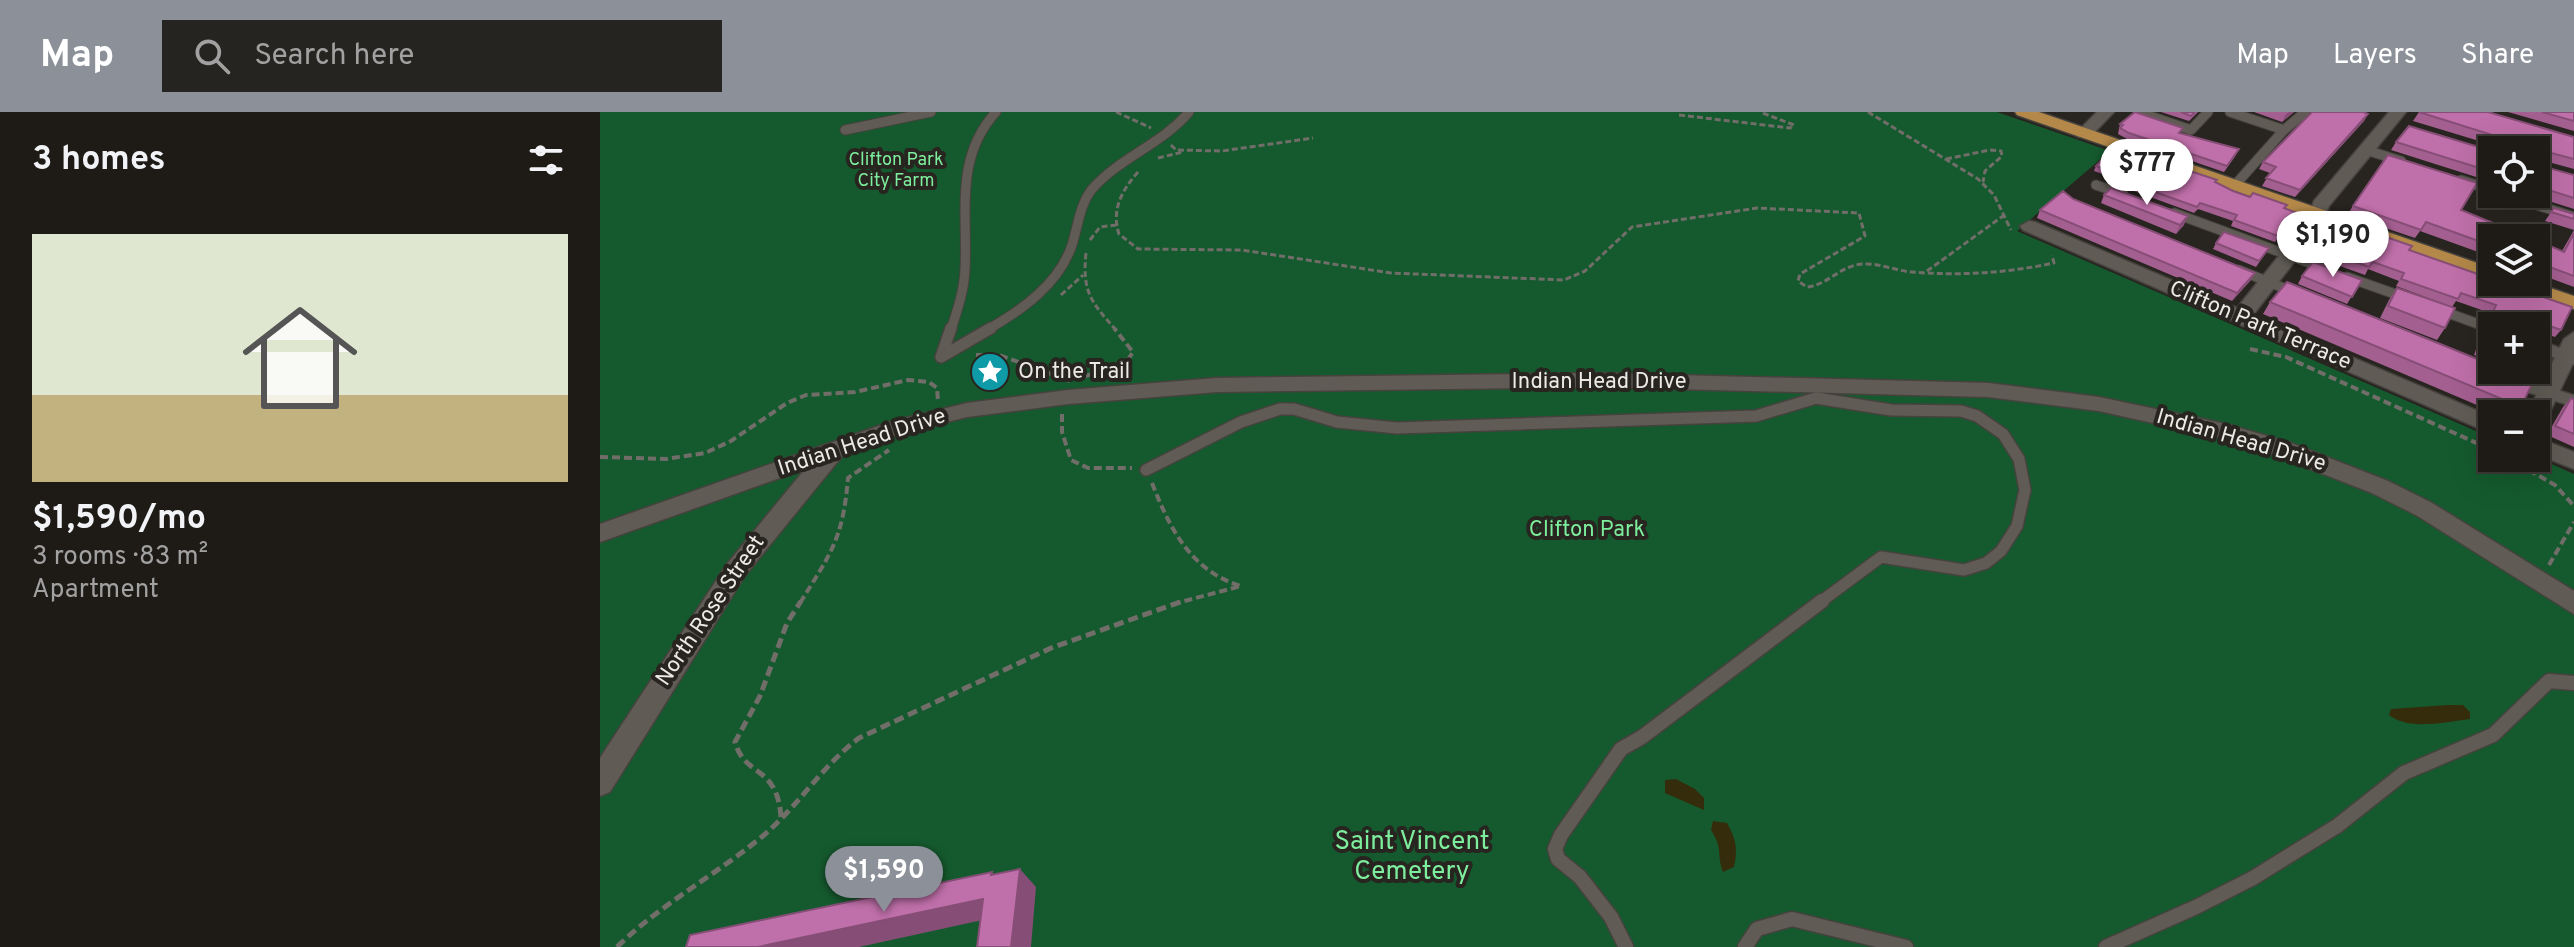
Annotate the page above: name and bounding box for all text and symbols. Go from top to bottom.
search box [162,20,722,92]
text: Map [40,32,114,81]
icon: search [190,34,234,78]
text: Search here [254,38,414,75]
text: Map [2236,38,2289,74]
text: Layers [2333,38,2417,74]
text: Share [2461,38,2534,74]
map controls [2478,136,2550,472]
button: locate [2478,136,2550,208]
icon: filters [524,138,568,182]
text: 3 homes [32,139,165,182]
pin: $777 [2100,139,2194,207]
text: $777 [2118,148,2176,181]
park label: Clifton Park City Farm [848,149,944,193]
pin: $1,190 [2268,211,2398,279]
text: $1,190 [2295,220,2371,253]
button: layers [2478,224,2550,296]
street label: Clifton Park Terrace [2165,275,2355,377]
icon: home [228,286,372,430]
button: + [2478,312,2550,384]
place icon: On the Trail [969,351,1011,393]
place label: On the Trail [1018,359,1130,386]
street label: Indian Head Drive [1511,369,1687,396]
button: − [2478,400,2550,472]
street label: Indian Head Drive [775,403,949,483]
street label: Indian Head Drive [2153,404,2329,478]
text: $1,590/mo [32,498,206,541]
park label: Clifton Park [1529,517,1645,544]
street label: North Rose Street [651,531,771,691]
text: 3 rooms · 83 m² [32,541,208,574]
text: Apartment [32,574,159,607]
park label: Saint Vincent Cemetery [1334,826,1490,889]
pin: $1,590 [819,846,949,914]
text: $1,590 [843,855,925,888]

